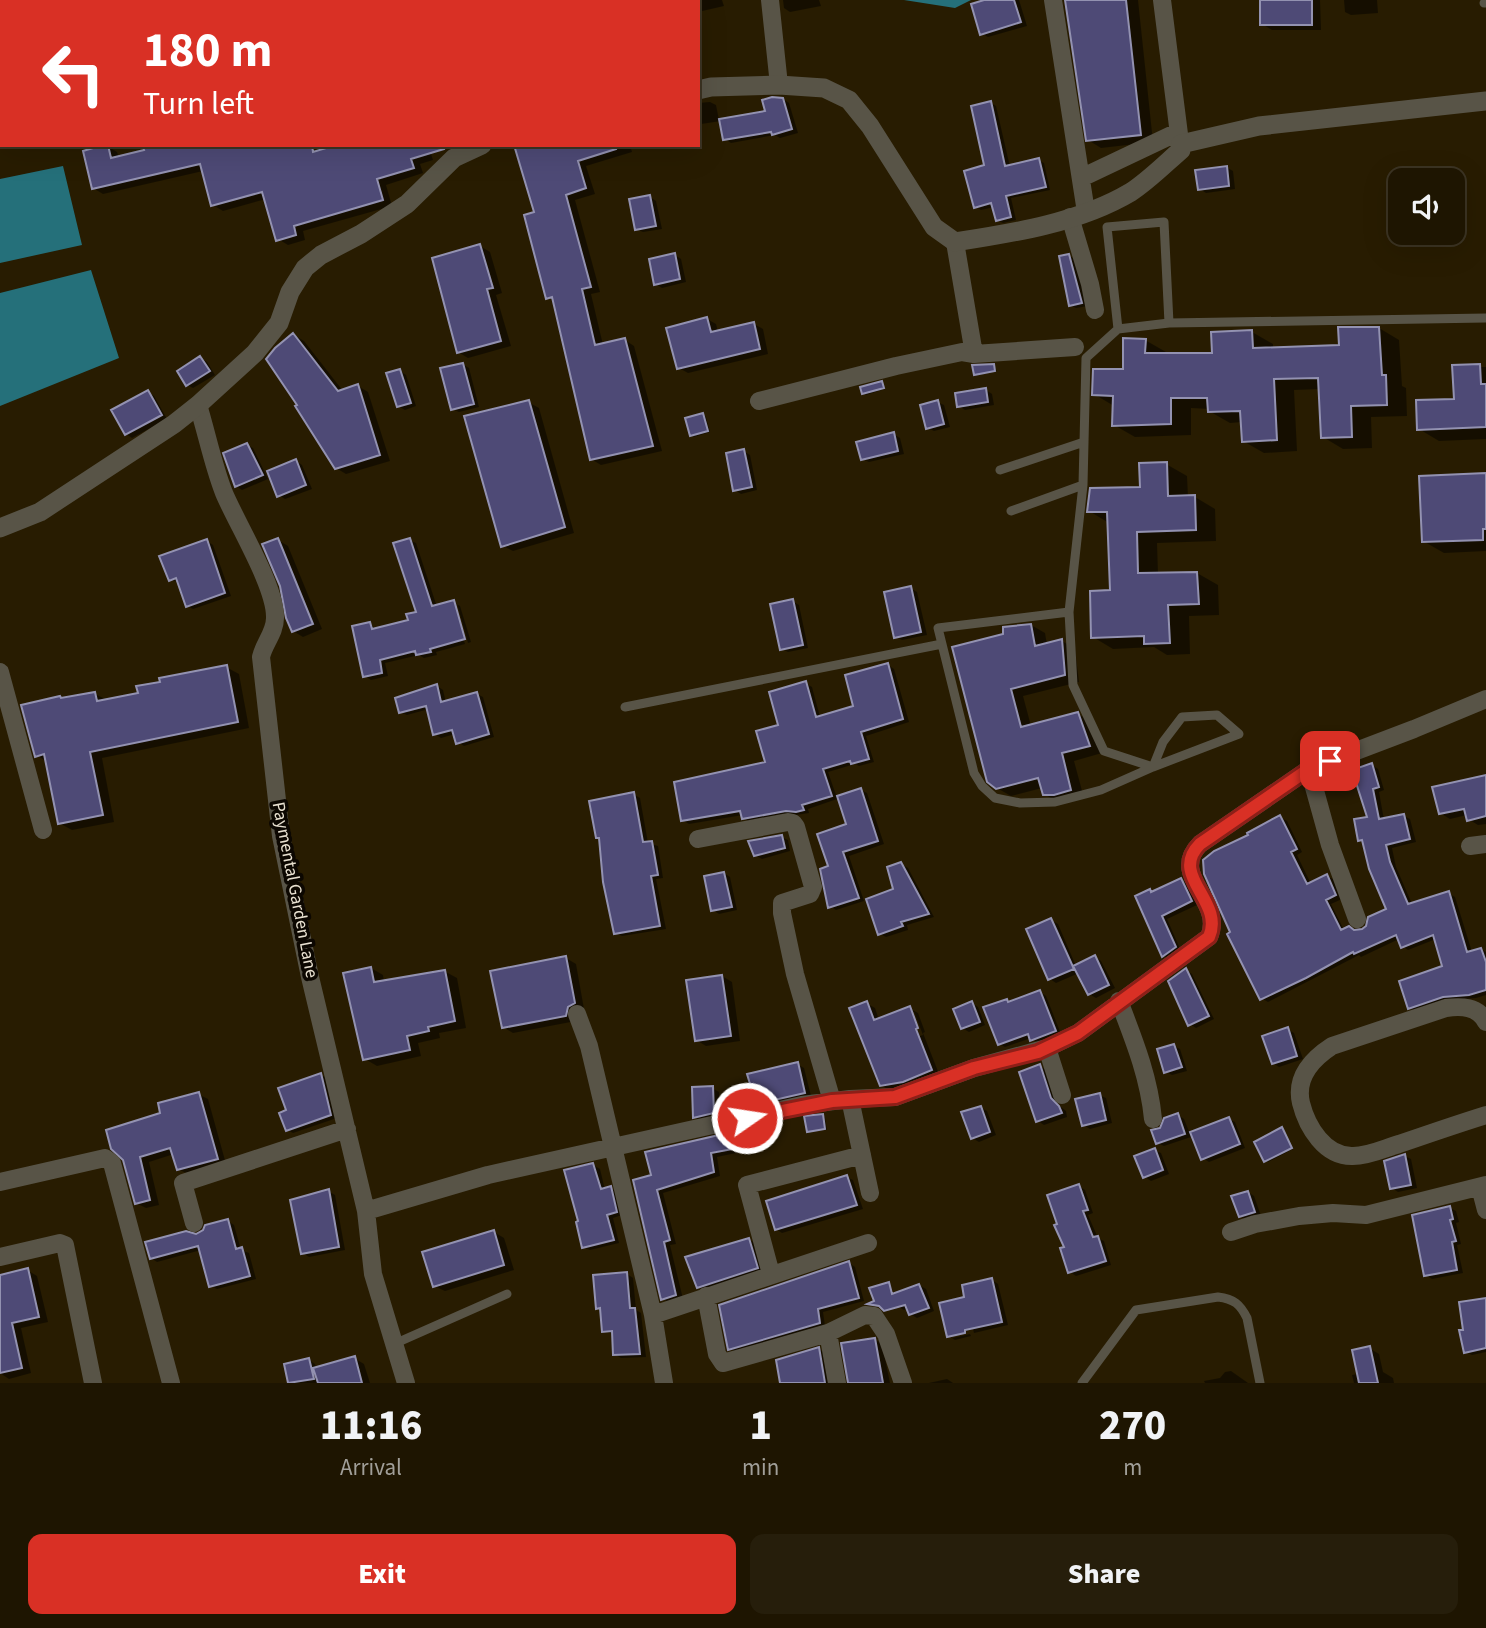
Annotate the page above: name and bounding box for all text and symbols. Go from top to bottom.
text: 180 m [143,16,272,86]
icon: left [28,28,119,119]
text: Turn left [143,81,254,127]
map controls [1388,168,1465,245]
button: sound [1388,168,1465,245]
pin [1300,731,1360,791]
icon: arrive [1311,742,1349,780]
street label: Paymental Garden Lane [266,800,324,980]
position arrow [710,1081,784,1155]
text: 11:16 [320,1396,422,1456]
text: 1 [749,1396,772,1456]
text: 270 [1099,1396,1166,1456]
text: Arrival [340,1451,402,1484]
text: min [742,1451,779,1484]
text: m [1123,1451,1142,1484]
button: Exit [28,1534,736,1614]
button: Share [750,1534,1458,1614]

